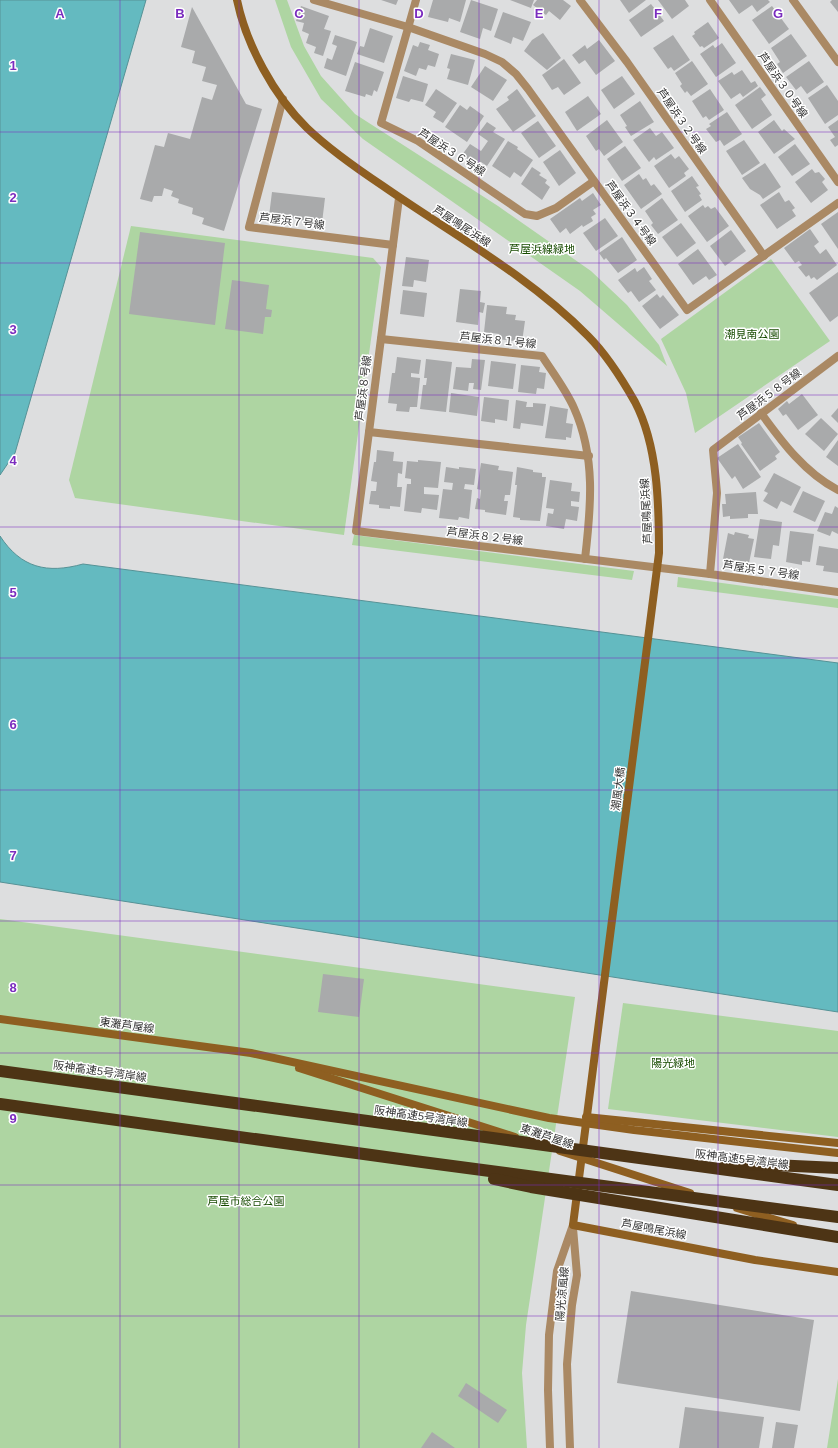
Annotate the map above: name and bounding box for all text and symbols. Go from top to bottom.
text: A [55,6,65,21]
text: B [175,6,185,21]
text: C [294,6,304,21]
text: D [414,6,424,21]
text: E [535,6,544,21]
text: F [654,6,662,21]
text: G [773,6,783,21]
street label: 芦屋浜３０号線 [756,50,810,120]
text: 1 [9,58,17,73]
street label: 芦屋浜３２号線 [655,86,709,156]
street label: 芦屋浜３６号線 [416,126,488,178]
street label: 芦屋浜３４号線 [604,178,658,248]
text: 2 [9,190,17,205]
street label: 芦屋鳴尾浜線 [431,203,493,249]
street label: 芦屋浜７号線 [259,211,325,231]
park label: 芦屋浜線緑地 [509,243,575,255]
text: 3 [9,322,17,337]
park label: 潮見南公園 [725,328,780,340]
street label: 芦屋浜８１号線 [459,330,537,350]
street label: 芦屋浜８号線 [353,355,373,421]
street label: 芦屋浜５８号線 [735,366,803,422]
text: 4 [9,453,17,468]
street label: 芦屋鳴尾浜線 [638,478,654,544]
street label: 芦屋浜８２号線 [446,525,524,547]
street label: 芦屋浜５７号線 [722,559,800,581]
text: 5 [9,585,17,600]
text: 6 [9,717,17,732]
street label: 潮風大橋 [609,766,627,812]
text: 7 [9,848,17,863]
text: 8 [9,980,17,995]
street label: 東灘芦屋線 [99,1015,155,1035]
park label: 陽光緑地 [651,1057,695,1069]
street label: 阪神高速5号湾岸線 [53,1059,147,1083]
street label: 阪神高速5号湾岸線 [374,1104,468,1128]
text: 9 [9,1111,17,1126]
street label: 東灘芦屋線 [519,1122,575,1150]
street label: 阪神高速5号湾岸線 [695,1147,789,1171]
park label: 芦屋市総合公園 [208,1195,285,1207]
street label: 芦屋鳴尾浜線 [620,1217,688,1241]
street label: 陽光涼風線 [554,1266,570,1322]

